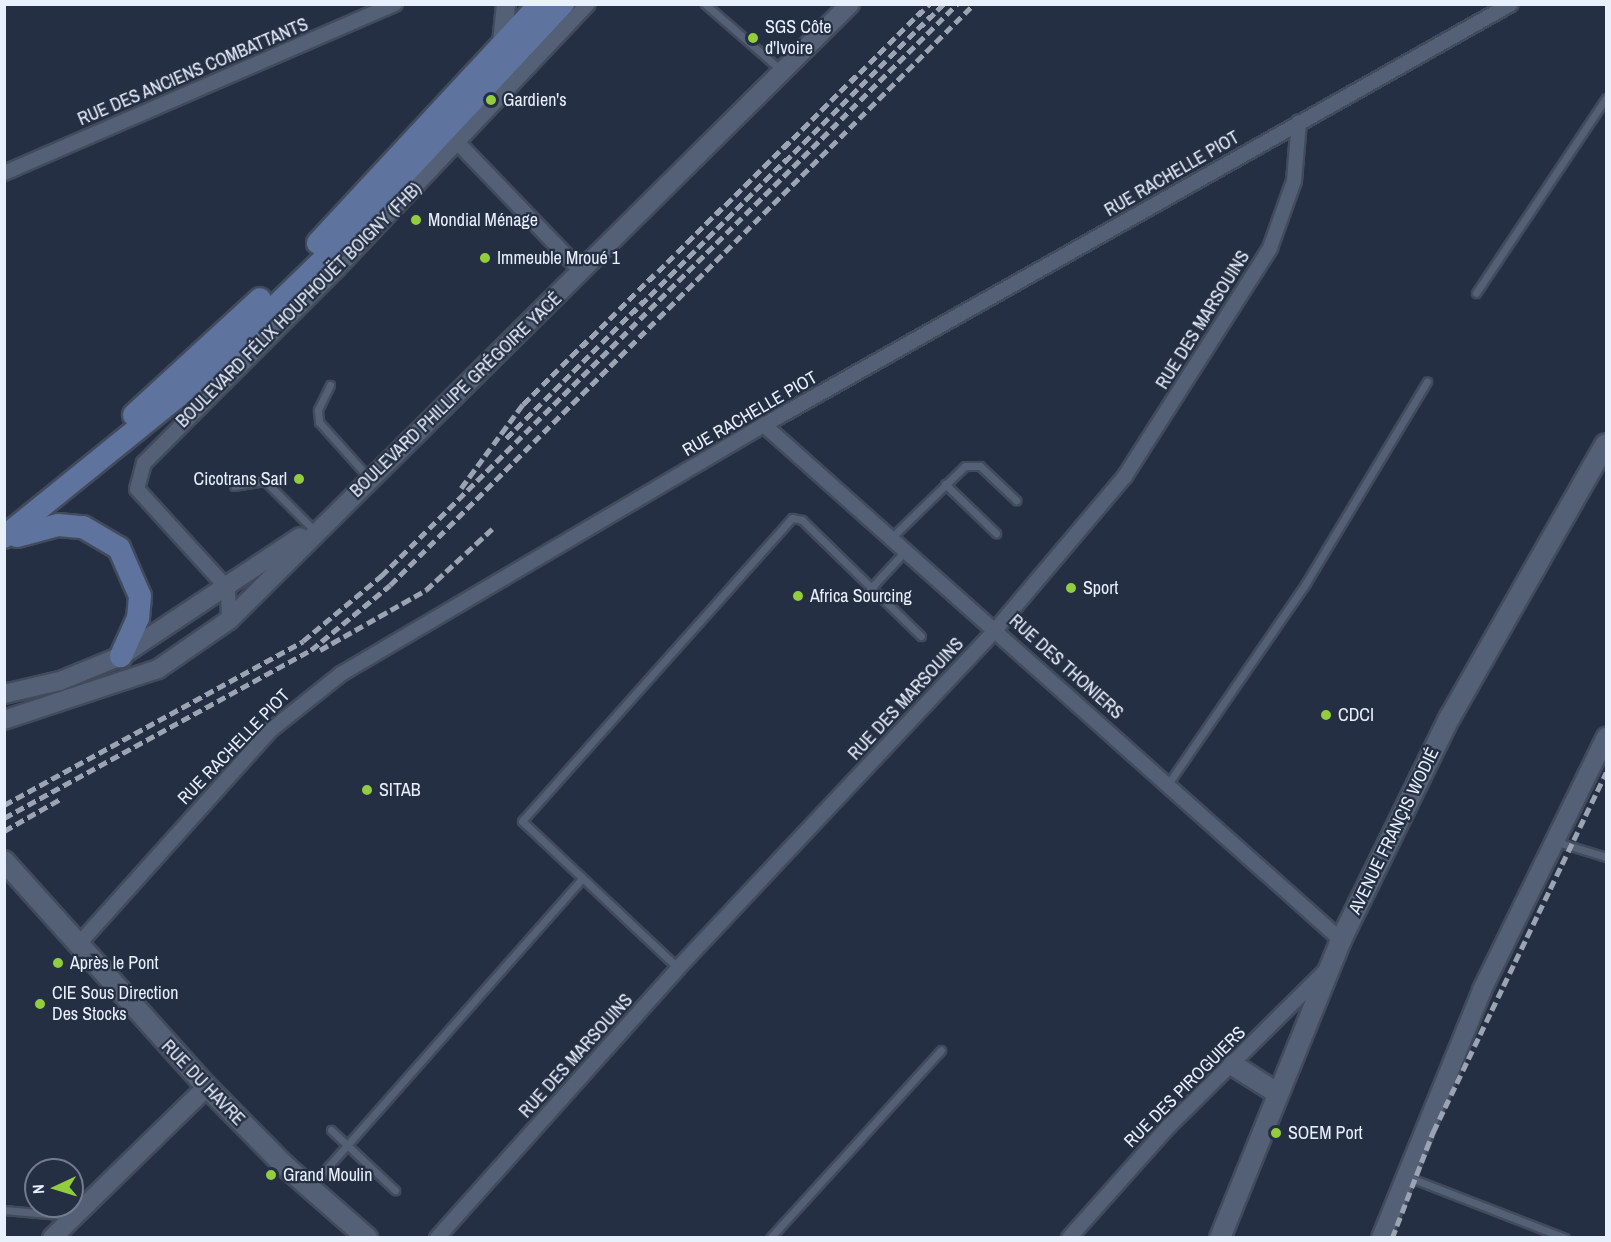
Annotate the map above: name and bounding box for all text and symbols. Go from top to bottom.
street label: RUE DES ANCIENS COMBATTANTS [74,13,312,131]
place label: SGS Côte d'Ivoire [765,17,831,60]
marker: SGS Côte d'Ivoire [746,31,760,45]
place label: Gardien's [503,89,567,111]
marker: Gardien's [484,93,498,107]
street label: RUE RACHELLE PIOT [1101,127,1243,221]
street label: BOULEVARD FÉLIX HOUPHOUËT BOIGNY (FHB) [172,178,426,432]
place label: Mondial Ménage [428,209,538,231]
marker: Mondial Ménage [409,213,423,227]
place label: Immeuble Mroué 1 [497,247,620,269]
street label: RUE DES MARSOUINS [1152,247,1254,393]
marker: Immeuble Mroué 1 [478,251,492,265]
street label: BOULEVARD PHILLIPE GRÉGOIRE YACÉ [346,288,566,502]
street label: RUE RACHELLE PIOT [679,367,821,461]
place label: Cicotrans Sarl [193,468,287,490]
marker: Cicotrans Sarl [292,472,306,486]
place label: Sport [1083,577,1118,599]
marker: Sport [1064,581,1078,595]
place label: Africa Sourcing [810,585,912,607]
marker: Africa Sourcing [791,589,805,603]
street label: RUE DES THONIERS [1005,610,1127,724]
street label: RUE DES MARSOUINS [844,633,968,765]
street label: RUE RACHELLE PIOT [174,685,294,809]
place label: CDCI [1338,704,1374,726]
marker: CDCI [1319,708,1333,722]
street label: AVENUE FRANÇIS WODIÉ [1344,744,1444,918]
place label: SITAB [379,779,421,801]
marker: SITAB [360,783,374,797]
place label: Après le Pont [70,952,159,974]
marker: Après le Pont [51,956,65,970]
place label: CIE Sous Direction Des Stocks [52,983,178,1026]
street label: RUE DES MARSOUINS [515,990,637,1122]
marker: CIE Sous Direction Des Stocks [33,997,47,1011]
street label: RUE DES PIROGUIERS [1120,1022,1250,1152]
street label: RUE DU HAVRE [157,1036,249,1130]
place label: SOEM Port [1288,1122,1363,1144]
marker: SOEM Port [1269,1126,1283,1140]
north arrow [24,1158,84,1218]
place label: Grand Moulin [283,1164,372,1186]
marker: Grand Moulin [264,1168,278,1182]
text: N [27,1184,49,1195]

